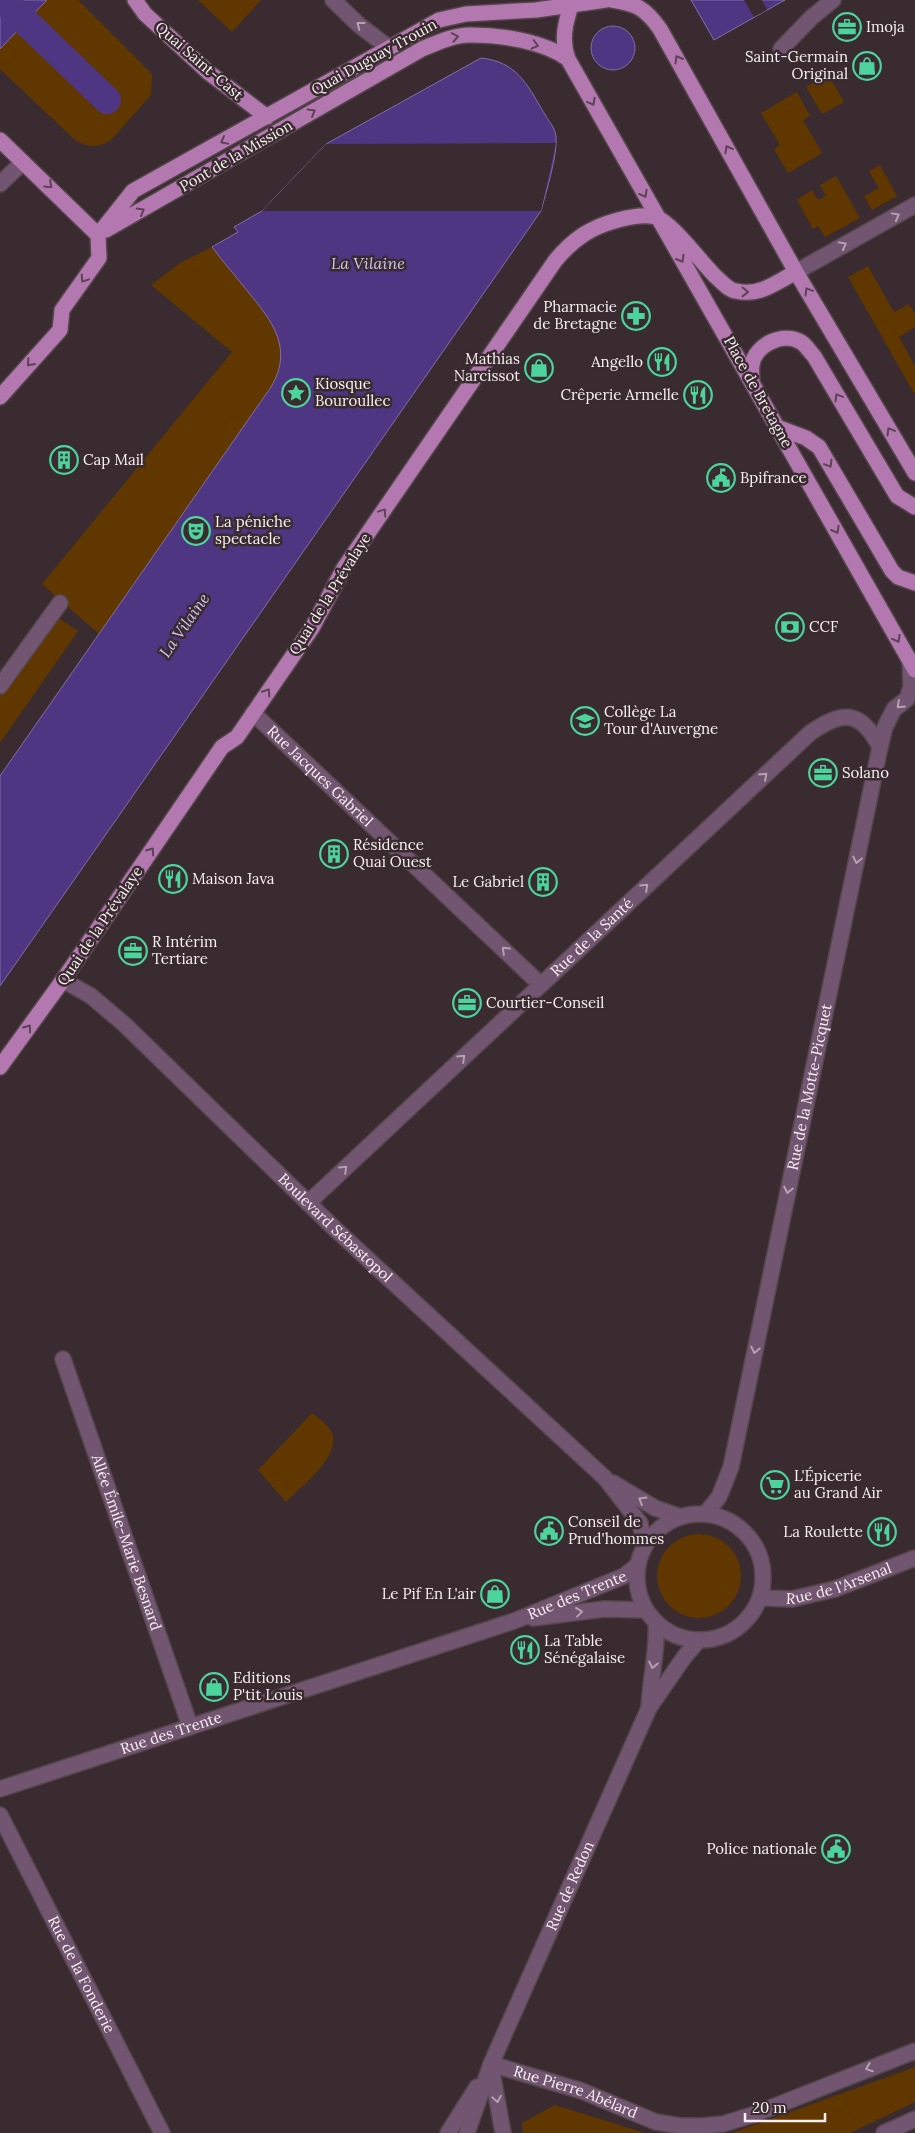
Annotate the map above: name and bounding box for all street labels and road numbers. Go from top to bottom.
street label: Quai Duguay Trouin [308,14,440,99]
street label: Quai Saint-Cast [151,17,247,104]
street label: Pont de la Mission [176,116,296,196]
street label: Place de Bretagne [720,333,797,451]
street label: Quai de la Prévalaye [284,529,375,658]
street label: Rue Jacques Gabriel [263,721,377,830]
street label: Quai de la Prévalaye [53,862,147,989]
street label: Rue de la Santé [546,893,637,980]
street label: Rue de la Motte-Picquet [783,1002,836,1172]
street label: Boulevard Sébastopol [274,1169,397,1286]
street label: Allée Émile-Marie Besnard [87,1451,166,1633]
street label: Rue de l'Arsenal [786,1558,894,1608]
street label: Rue des Trente [525,1566,629,1623]
street label: Rue des Trente [118,1707,224,1758]
street label: Rue de Redon [542,1838,598,1933]
street label: Rue de la Fonderie [44,1912,119,2036]
street label: Rue Pierre Abélard [511,2061,641,2122]

